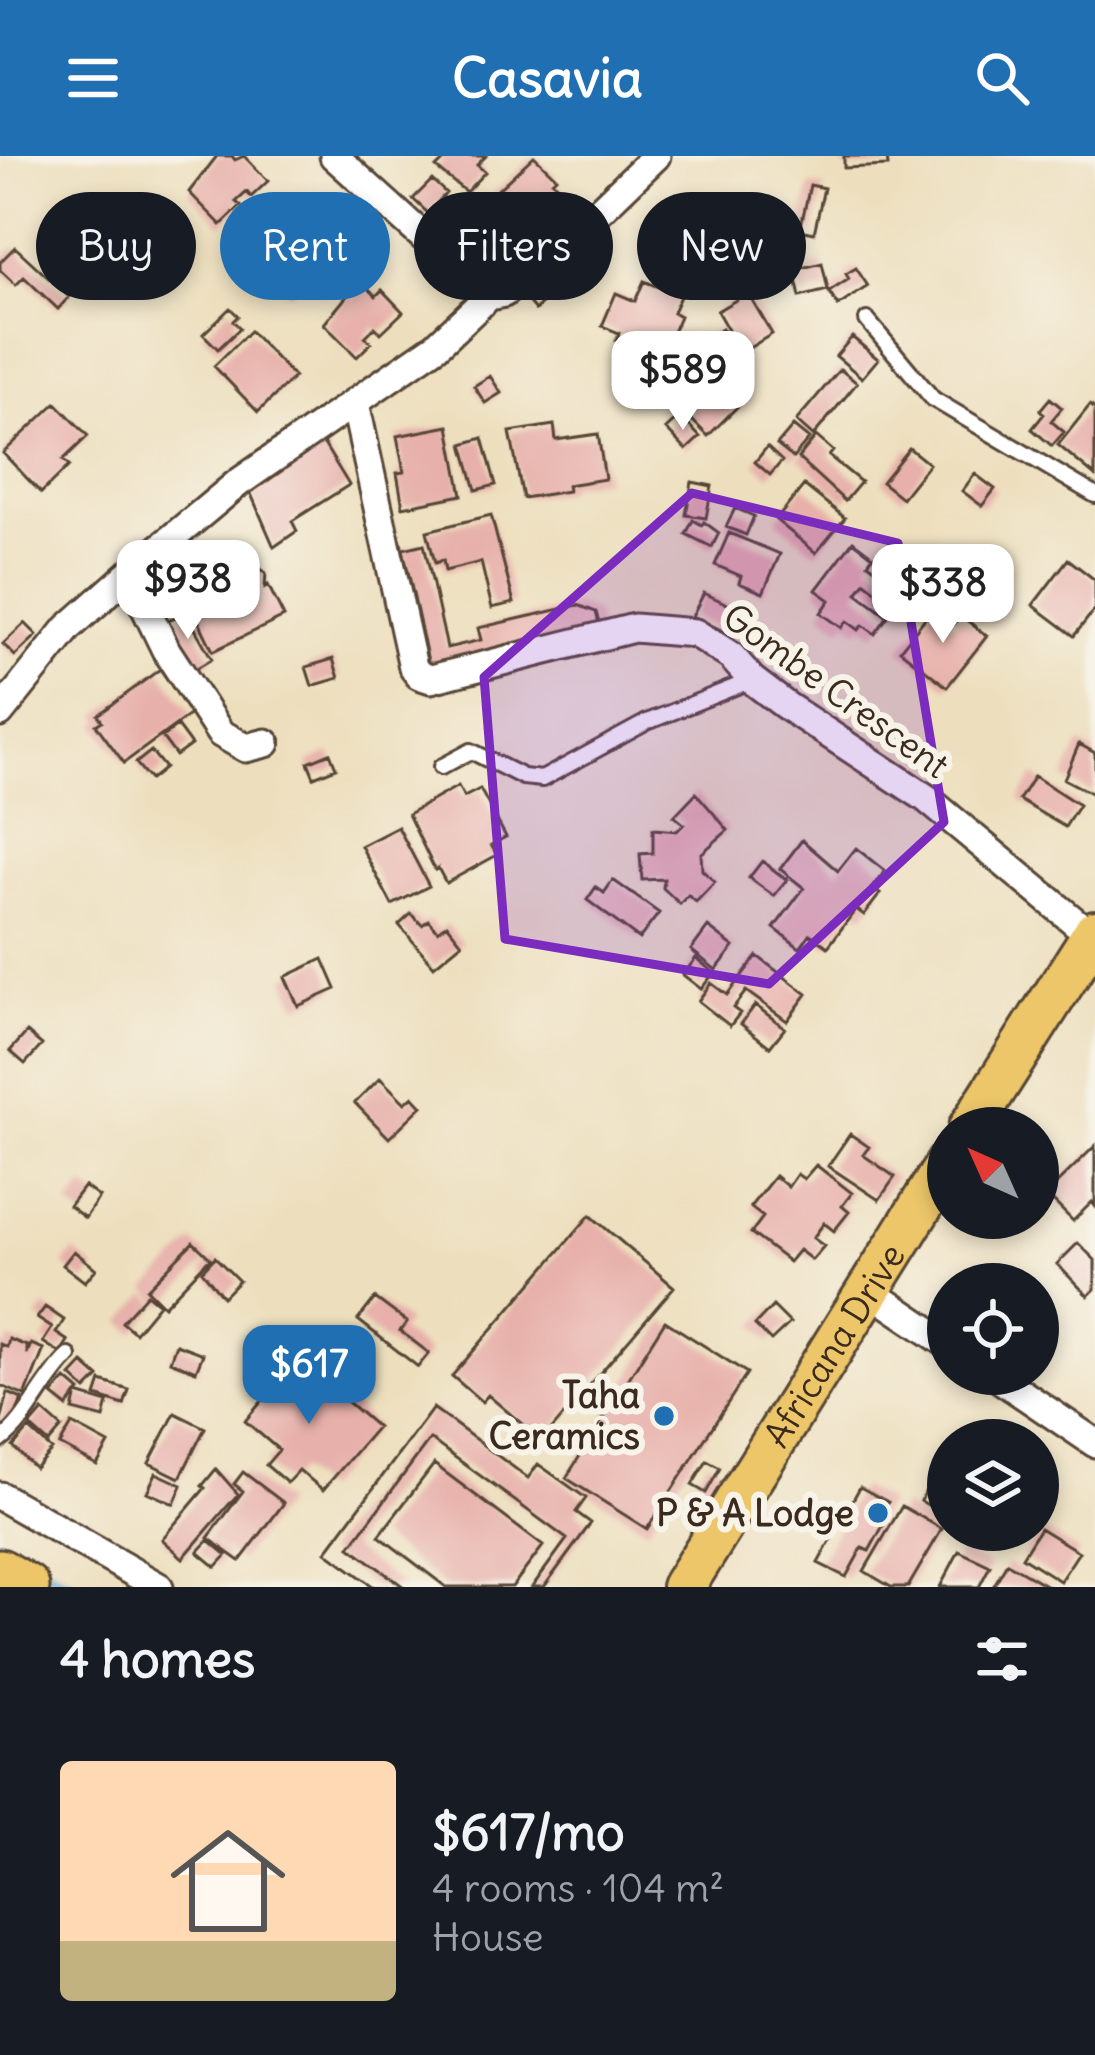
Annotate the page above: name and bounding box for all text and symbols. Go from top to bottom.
text: Casavia [452,44,643,112]
icon: menu [60,45,126,111]
icon: search [969,45,1035,111]
chip: Buy [36,192,196,300]
chip: Rent [220,192,390,300]
chip: Filters [414,192,613,300]
chip: New [637,192,806,300]
pin: $589 [612,331,754,433]
text: $589 [639,345,727,394]
pin: $938 [117,540,259,642]
pin: $338 [872,544,1014,646]
text: $938 [144,554,232,603]
text: $338 [899,558,987,607]
street label: Gombe Crescent [714,594,958,788]
north arrow [927,1107,1059,1239]
map controls [927,1107,1059,1551]
street label: Africana Drive [754,1235,914,1455]
button: locate [927,1263,1059,1395]
pin: $617 [238,1325,380,1427]
text: $617 [270,1339,348,1388]
place label: Taha Ceramics [489,1373,640,1459]
marker: Taha Ceramics [651,1403,677,1429]
button: layers [927,1419,1059,1551]
place label: P & A Lodge [656,1491,854,1536]
marker: P & A Lodge [865,1500,891,1526]
icon: filters [969,1626,1035,1692]
text: 4 homes [60,1627,255,1691]
text: $617/mo [432,1800,625,1864]
icon: home [156,1809,300,1953]
text: 4 rooms · 104 m² [432,1864,724,1913]
text: House [432,1913,543,1962]

